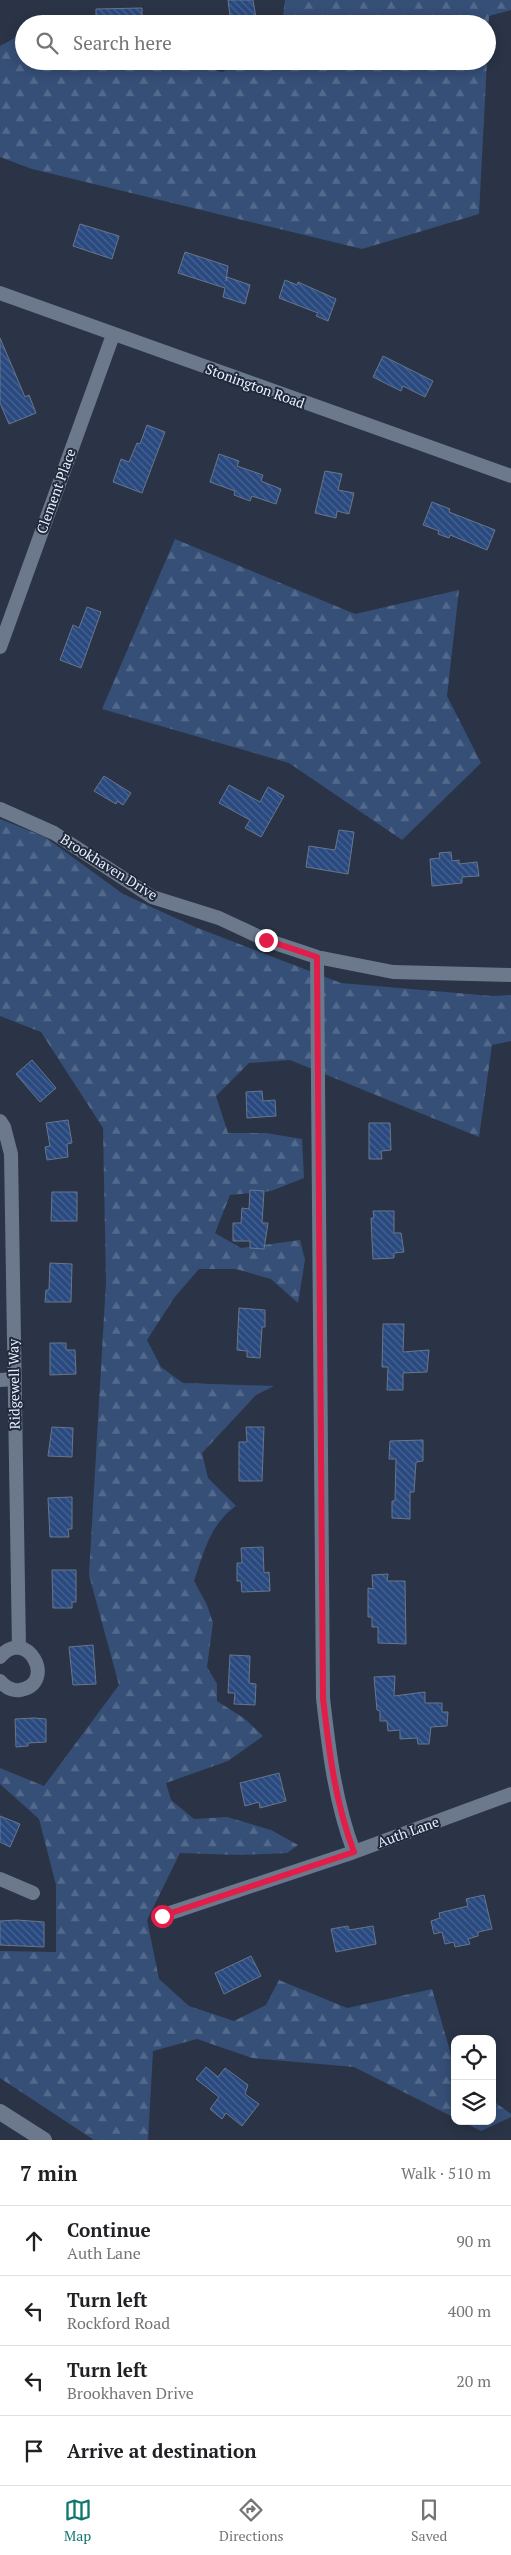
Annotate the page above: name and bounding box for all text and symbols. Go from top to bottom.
search box [15,15,496,70]
icon: search [33,29,61,57]
text: Search here [73,30,172,55]
street label: Stonington Road [203,359,308,412]
street label: Clement Place [31,446,80,536]
street label: Brookhaven Drive [57,829,161,904]
route end [255,929,278,952]
street label: Ridgewell Way [3,1338,24,1429]
street label: Auth Lane [374,1812,441,1851]
route start [151,1905,174,1928]
map controls [451,2035,496,2125]
button: locate [451,2035,496,2080]
button: layers [451,2080,496,2125]
text: 7 min [20,2159,77,2187]
text: Walk · 510 m [401,2162,491,2184]
text: Continue [67,2217,151,2242]
icon: ahead [20,2227,48,2255]
text: 90 m [456,2230,491,2252]
text: Auth Lane [67,2242,141,2264]
text: Turn left [67,2287,148,2312]
icon: left [20,2297,48,2325]
text: 400 m [448,2300,491,2322]
text: Rockford Road [67,2312,170,2334]
text: Turn left [67,2357,148,2382]
icon: left [20,2367,48,2395]
text: 20 m [456,2370,491,2392]
text: Brookhaven Drive [67,2382,194,2404]
icon: arrive [20,2437,48,2465]
text: Arrive at destination [67,2438,256,2463]
tab: Map [64,2496,92,2545]
tab: Directions [219,2496,284,2545]
tab: Saved [411,2496,447,2545]

